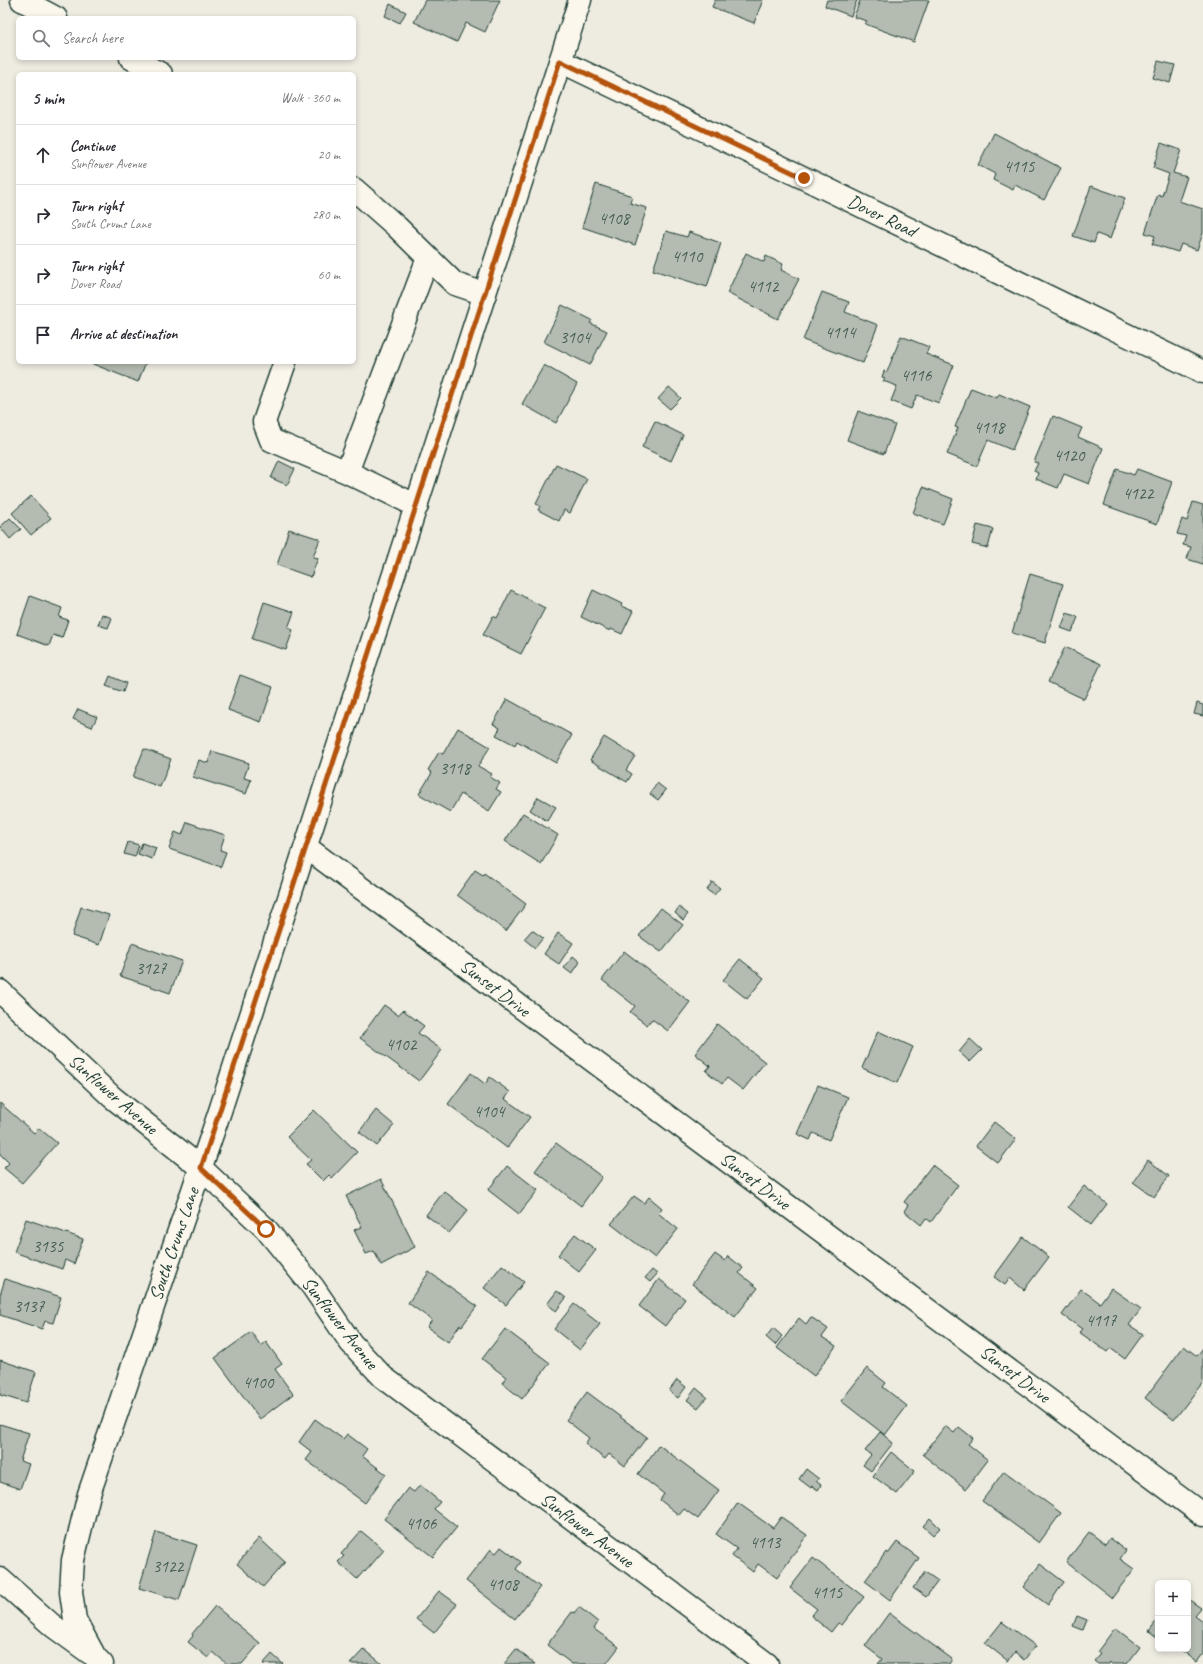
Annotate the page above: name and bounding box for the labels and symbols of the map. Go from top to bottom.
house number: 4115 [1004,156,1036,177]
route end [795,169,813,187]
street label: Dover Road [844,189,923,244]
house number: 4108 [599,208,632,229]
house number: 4110 [672,246,704,267]
house number: 4112 [748,276,780,297]
house number: 4114 [825,322,858,343]
house number: 3104 [560,327,593,348]
house number: 4116 [901,365,933,386]
house number: 4118 [974,417,1007,438]
house number: 4120 [1054,445,1086,466]
house number: 4122 [1123,483,1155,504]
house number: 3118 [440,758,473,779]
street label: Sunset Drive [455,954,536,1023]
house number: 3127 [136,958,168,979]
house number: 4102 [386,1034,418,1055]
street label: Sunflower Avenue [63,1049,164,1141]
house number: 4104 [474,1101,507,1122]
street label: Sunset Drive [715,1147,796,1216]
street label: South Crums Lane [143,1183,205,1304]
route start [257,1220,275,1238]
house number: 3135 [33,1236,65,1257]
street label: Sunflower Avenue [296,1272,385,1376]
house number: 3137 [14,1296,46,1317]
house number: 4117 [1086,1310,1118,1331]
street label: Sunset Drive [975,1340,1056,1409]
house number: 4100 [243,1372,275,1393]
street label: Sunflower Avenue [535,1487,640,1574]
house number: 4106 [406,1513,438,1534]
house number: 4113 [750,1532,782,1553]
house number: 3122 [153,1556,185,1577]
house number: 4108 [488,1574,521,1595]
house number: 4115 [812,1582,844,1603]

